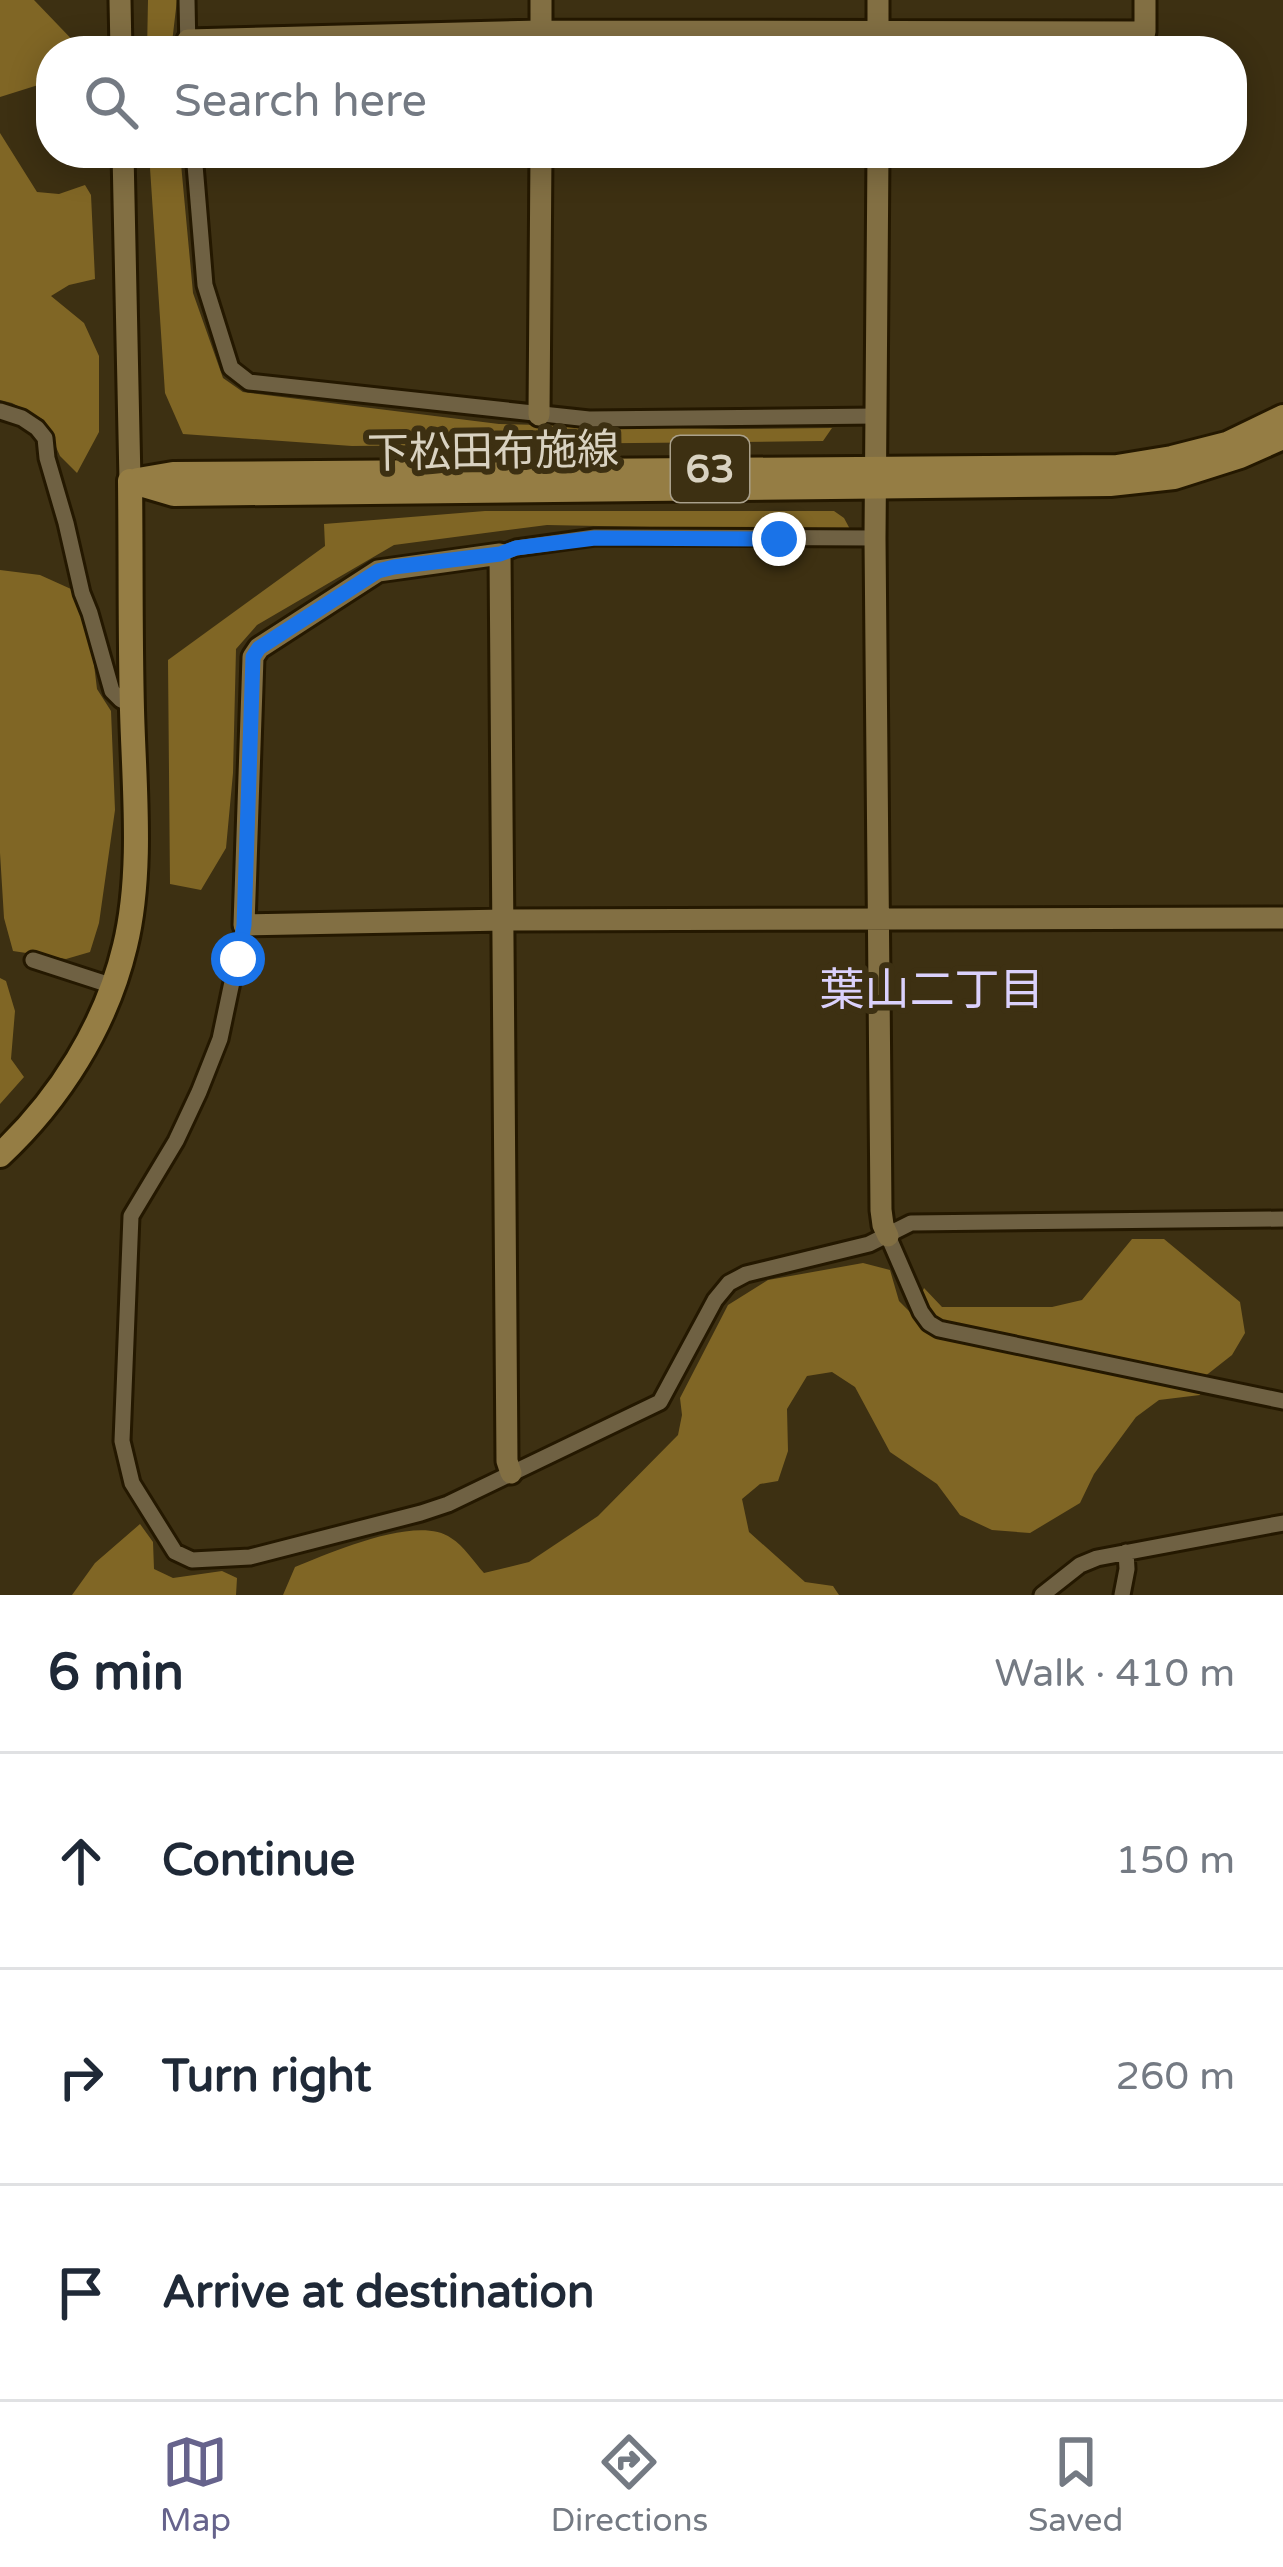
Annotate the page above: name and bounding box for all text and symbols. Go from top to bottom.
search box [36,36,1247,168]
icon: search [78,69,144,135]
text: Search here [174,75,427,129]
street label: 下松田布施線 [367,424,619,480]
road number: 63 [671,436,749,502]
route end [752,512,806,566]
route start [211,932,265,986]
district label: 葉山二丁目 [819,964,1045,1018]
text: 6 min [48,1642,184,1704]
text: Walk · 410 m [994,1650,1235,1697]
icon: ahead [48,1828,114,1894]
text: Continue [162,1834,355,1888]
text: 150 m [1116,1837,1235,1884]
icon: right [48,2044,114,2110]
text: Turn right [162,2050,371,2104]
text: 260 m [1116,2053,1235,2100]
icon: arrive [48,2260,114,2326]
text: Arrive at destination [162,2266,594,2320]
tab: Map [160,2429,231,2540]
tab: Directions [551,2429,708,2540]
tab: Saved [1028,2429,1123,2540]

